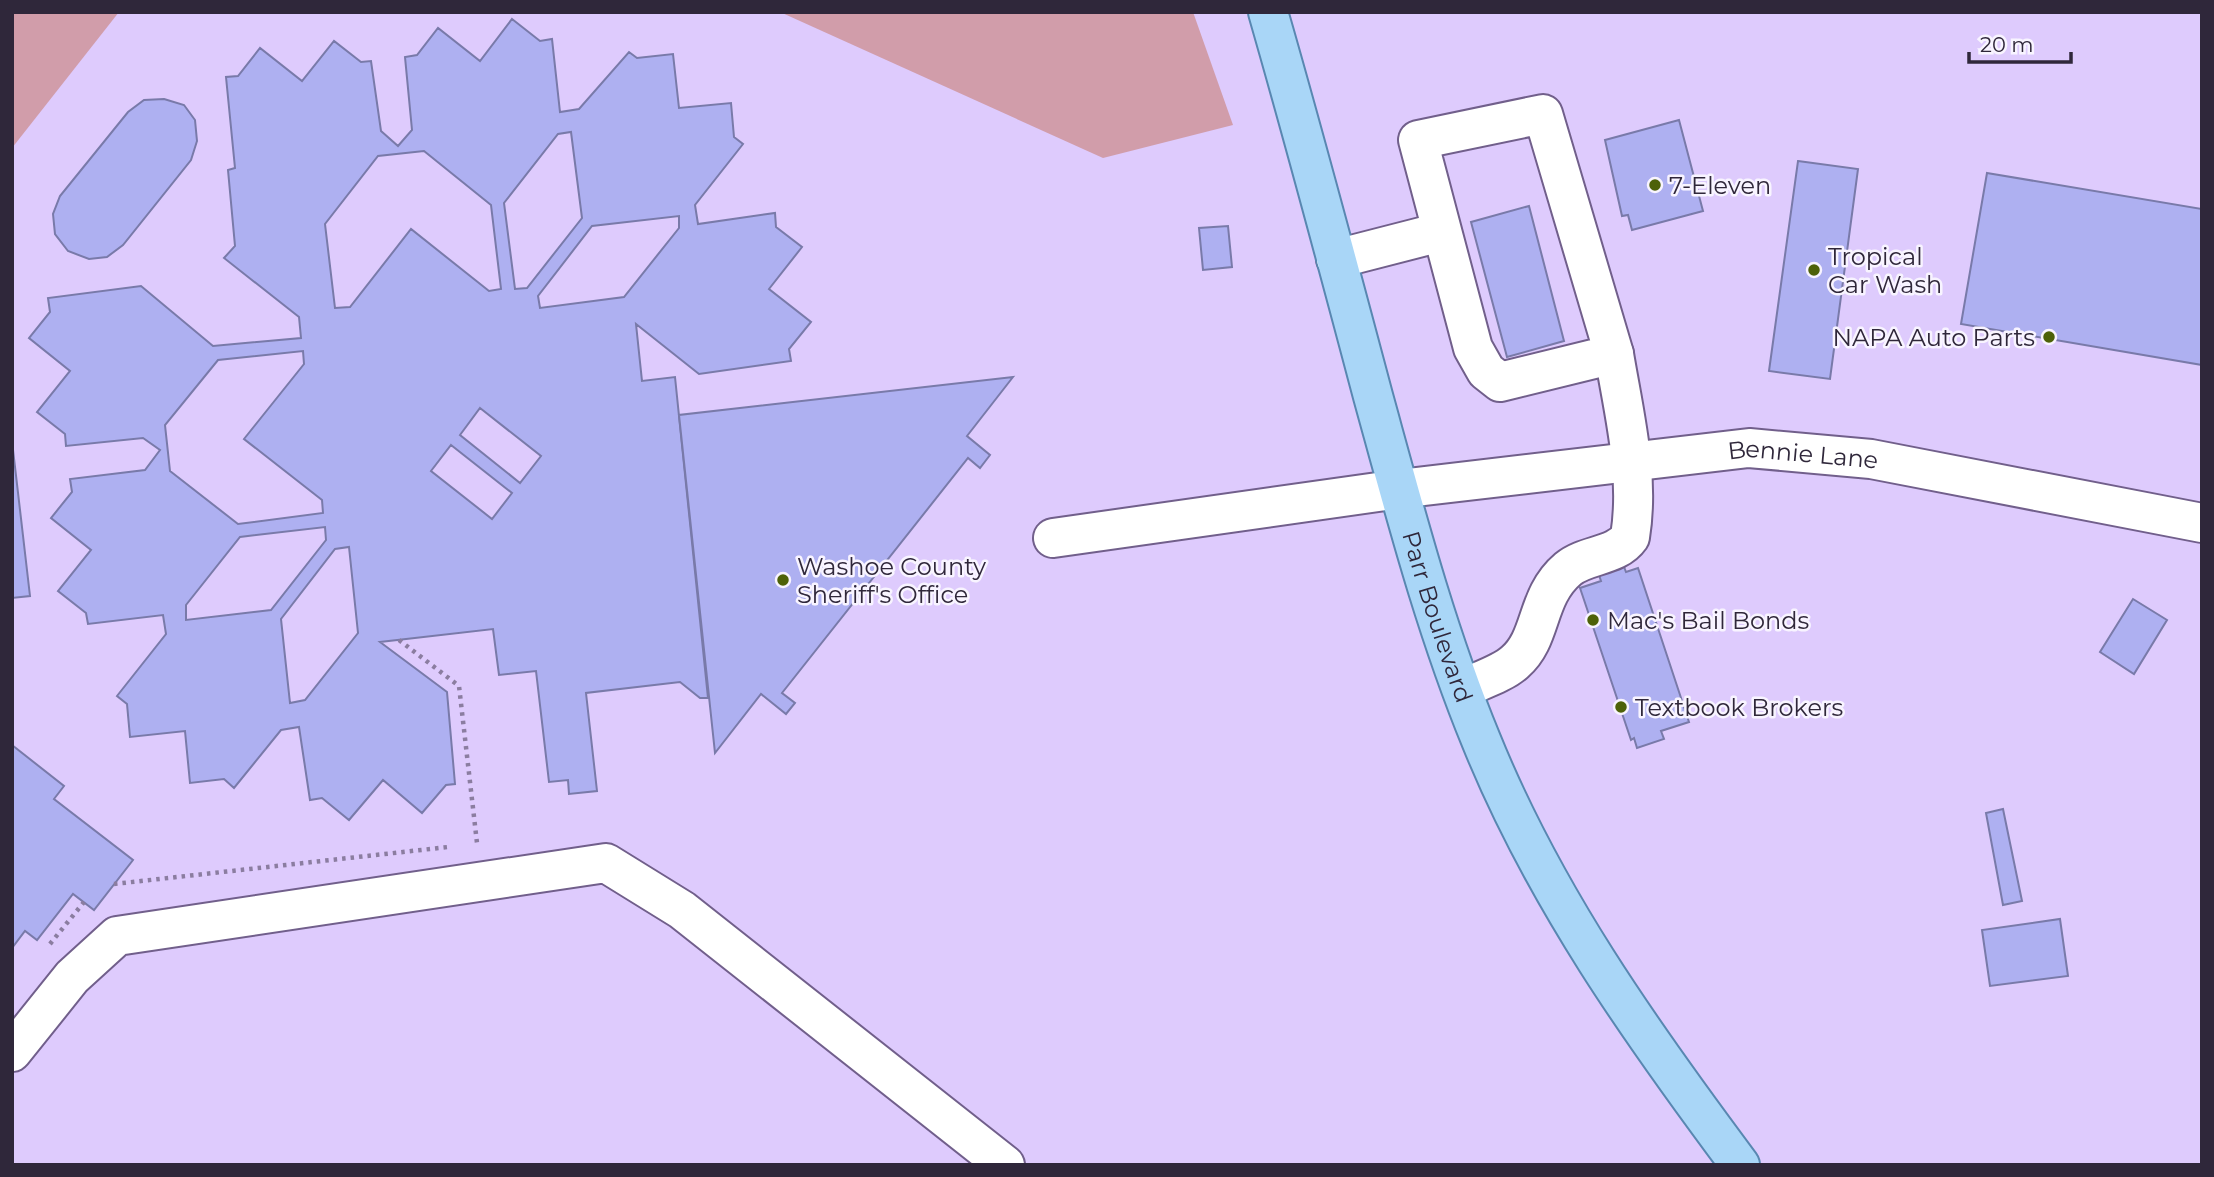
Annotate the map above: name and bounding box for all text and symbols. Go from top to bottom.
scale bar [1969,21,2070,65]
text: 20 m [1980,32,2034,57]
place label: 7-Eleven [1669,171,1771,200]
marker: 7-Eleven [1647,177,1663,193]
place label: Tropical Car Wash [1828,242,1942,299]
marker: Tropical Car Wash [1806,262,1822,278]
place label: NAPA Auto Parts [1832,323,2035,352]
marker: NAPA Auto Parts [2041,329,2057,345]
street label: Bennie Lane [1726,433,1881,475]
street label: Parr Boulevard [1397,527,1479,706]
place label: Washoe County Sheriff's Office [797,552,986,609]
marker: Washoe County Sheriff's Office [775,572,791,588]
place label: Mac's Bail Bonds [1607,606,1809,635]
marker: Mac's Bail Bonds [1585,612,1601,628]
place label: Textbook Brokers [1635,693,1843,722]
marker: Textbook Brokers [1613,699,1629,715]

